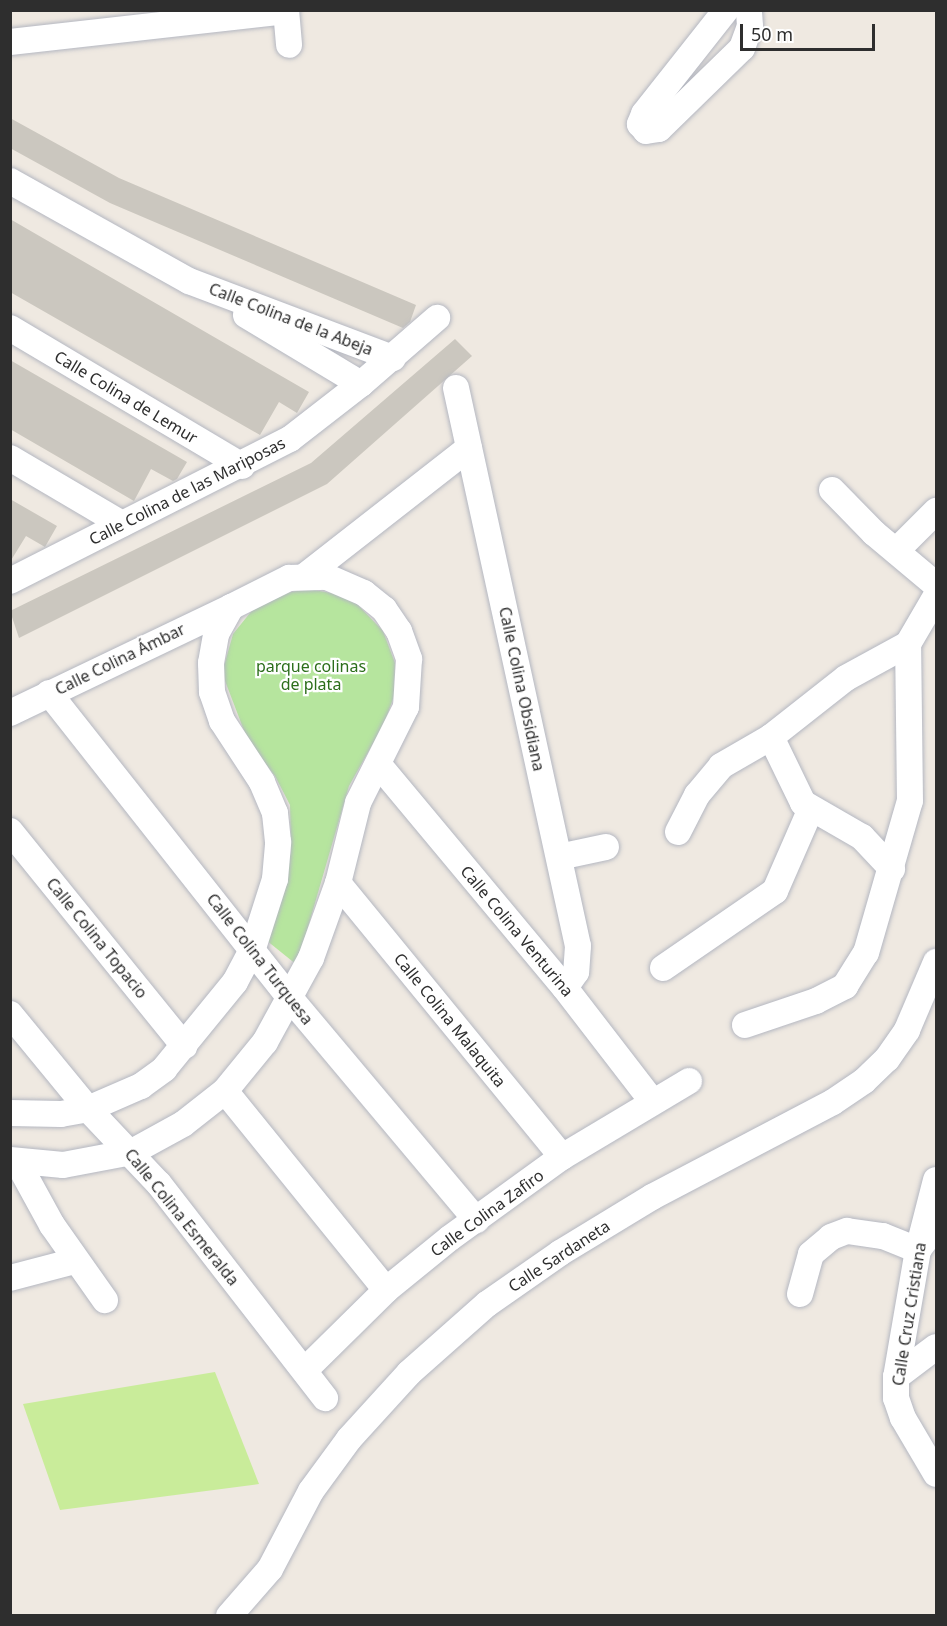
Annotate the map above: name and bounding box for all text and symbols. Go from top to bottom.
scale bar [743,12,878,50]
text: 50 m [751,22,793,46]
street label: Calle Colina de la Abeja [206,279,376,359]
street label: Calle Colina de Lemur [51,347,201,447]
street label: Calle Colina de las Mariposas [86,433,288,549]
street label: Calle Colina Obsidiana [495,605,549,773]
street label: Calle Colina Ámbar [52,619,188,699]
park label: parque colinas de plata [256,656,366,694]
street label: Calle Colina Venturina [457,862,577,1000]
street label: Calle Colina Topacio [43,874,151,1002]
street label: Calle Colina Turquesa [203,890,317,1028]
street label: Calle Colina Malaquita [390,949,510,1091]
street label: Calle Colina Esmeralda [121,1145,243,1289]
street label: Calle Colina Zafiro [427,1165,547,1261]
street label: Calle Sardaneta [505,1216,613,1296]
street label: Calle Cruz Cristiana [888,1241,930,1387]

